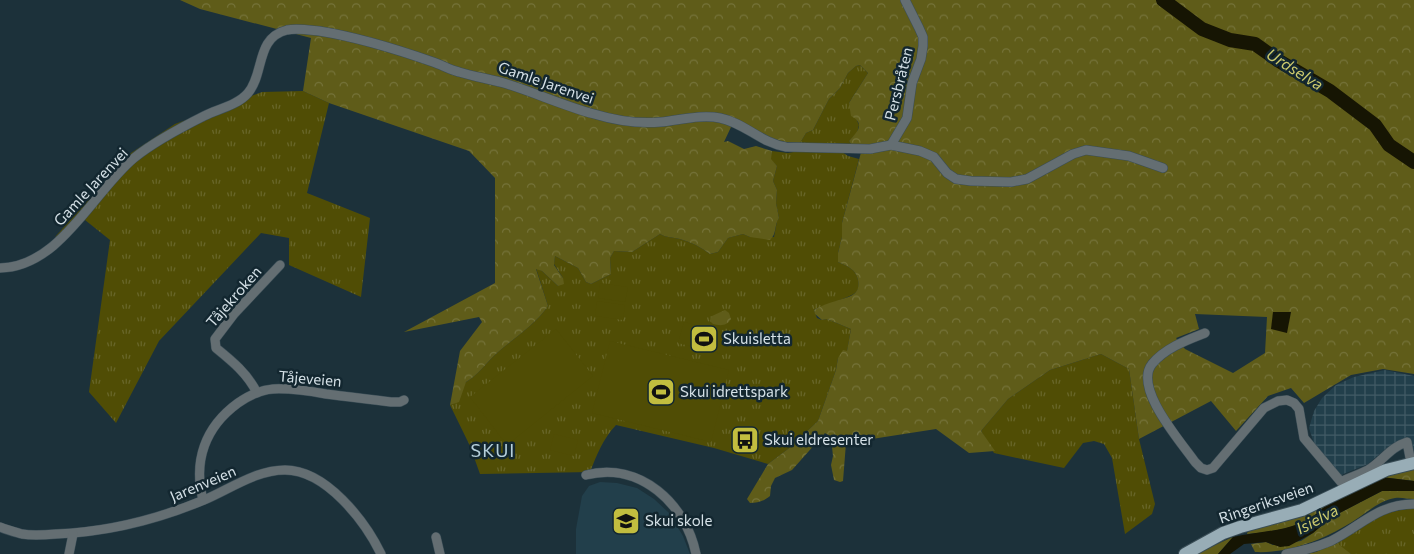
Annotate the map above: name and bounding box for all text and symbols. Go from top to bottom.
water label: Urdselva [1263,44,1327,93]
street label: Persbråten [880,45,916,122]
street label: Gamle Jarenvei [496,57,597,107]
street label: Gamle Jarenvei [50,144,131,229]
street label: Tåjekroken [202,262,265,331]
sports icon: Skuisletta [689,324,719,354]
place label: Skuisletta [723,329,791,347]
street label: Tåjeveien [278,366,342,390]
sports icon: Skui idrettspark [646,377,676,407]
place label: Skui idrettspark [680,382,788,400]
bus stop icon: Skui eldresenter [730,425,760,455]
place label: Skui eldresenter [764,430,873,448]
district label: SKUI [471,439,515,461]
street label: Jarenveien [167,461,238,505]
street label: Ringeriksveien [1216,477,1315,527]
water label: Isielva [1293,500,1341,537]
school or university icon: Skui skole [611,506,641,536]
place label: Skui skole [645,511,712,529]

